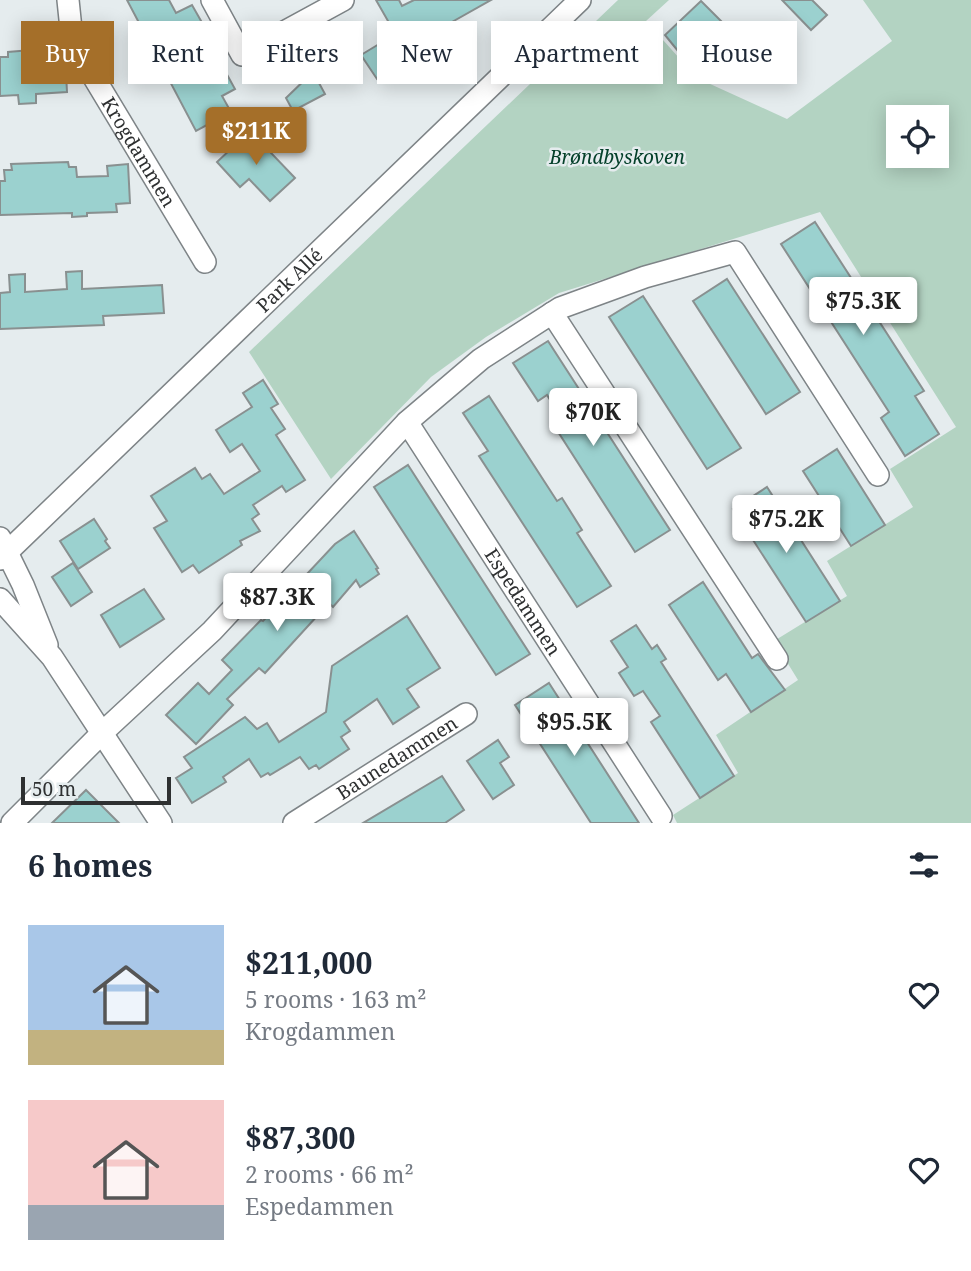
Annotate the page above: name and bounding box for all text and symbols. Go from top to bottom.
chip: Buy [21,21,114,84]
chip: Rent [128,21,228,84]
chip: Filters [242,21,363,84]
chip: New [377,21,477,84]
chip: Apartment [491,21,663,84]
chip: House [677,21,797,84]
street label: Krogdammen [96,92,182,212]
map controls [886,105,949,168]
button: locate [886,105,949,168]
pin: $211K [207,108,305,167]
text: $211K [222,114,290,146]
park label: Brøndbyskoven [548,144,685,170]
street label: Park Allé [251,242,328,318]
pin: $75.3K [806,278,920,337]
text: $75.3K [825,284,901,316]
pin: $70K [552,388,634,448]
text: $70K [565,395,621,427]
pin: $75.2K [729,496,843,555]
text: $75.2K [748,502,824,534]
street label: Espedammen [479,543,567,661]
pin: $87.3K [220,574,334,633]
text: $87.3K [239,580,315,612]
pin: $95.5K [517,698,631,758]
text: $95.5K [536,705,612,737]
street label: Baunedammen [332,710,462,806]
scale bar [21,774,172,806]
text: 50 m [32,776,76,802]
text: 6 homes [28,845,152,886]
icon: filters [905,846,943,884]
text: $211,000 [245,942,372,983]
icon: home [84,953,168,1037]
icon: heart [905,976,943,1014]
text: 5 rooms · 163 m² [245,983,427,1015]
text: Krogdammen [245,1015,395,1047]
text: $87,300 [245,1117,356,1158]
icon: home [84,1128,168,1212]
icon: heart [905,1151,943,1189]
text: 2 rooms · 66 m² [245,1158,414,1190]
text: Espedammen [245,1190,394,1222]

